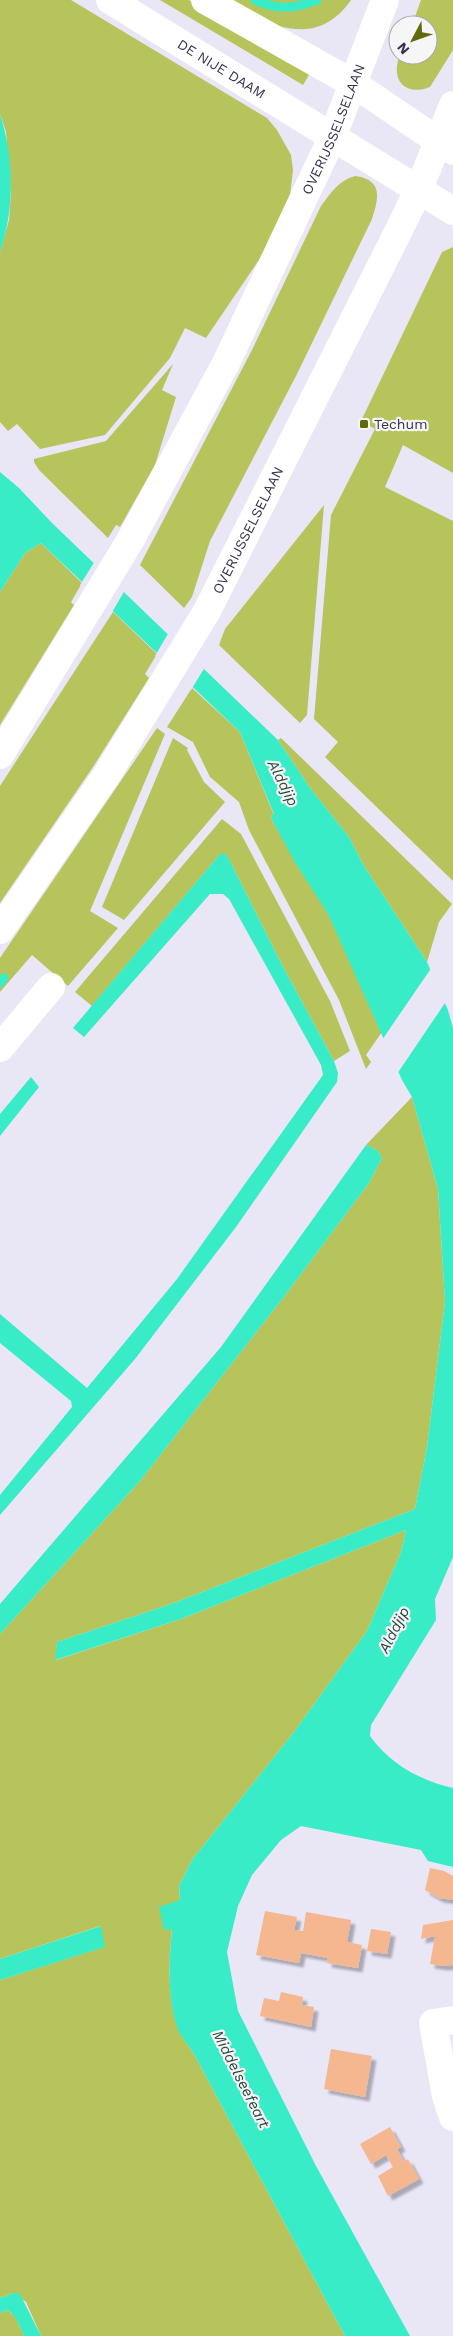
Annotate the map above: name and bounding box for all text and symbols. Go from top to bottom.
north arrow [388,15,438,65]
street label: DE NIJE DAAM [175,36,268,102]
text: N [394,39,413,58]
street label: OVERIJSSELSELAAN [299,62,368,197]
place label: Techum [374,416,427,432]
marker: Techum [358,418,370,430]
street label: OVERIJSSELSELAAN [209,464,286,596]
water label: Alddjip [263,756,302,809]
water label: Alddjip [374,1604,413,1657]
water label: Middelseefeart [209,2027,274,2132]

